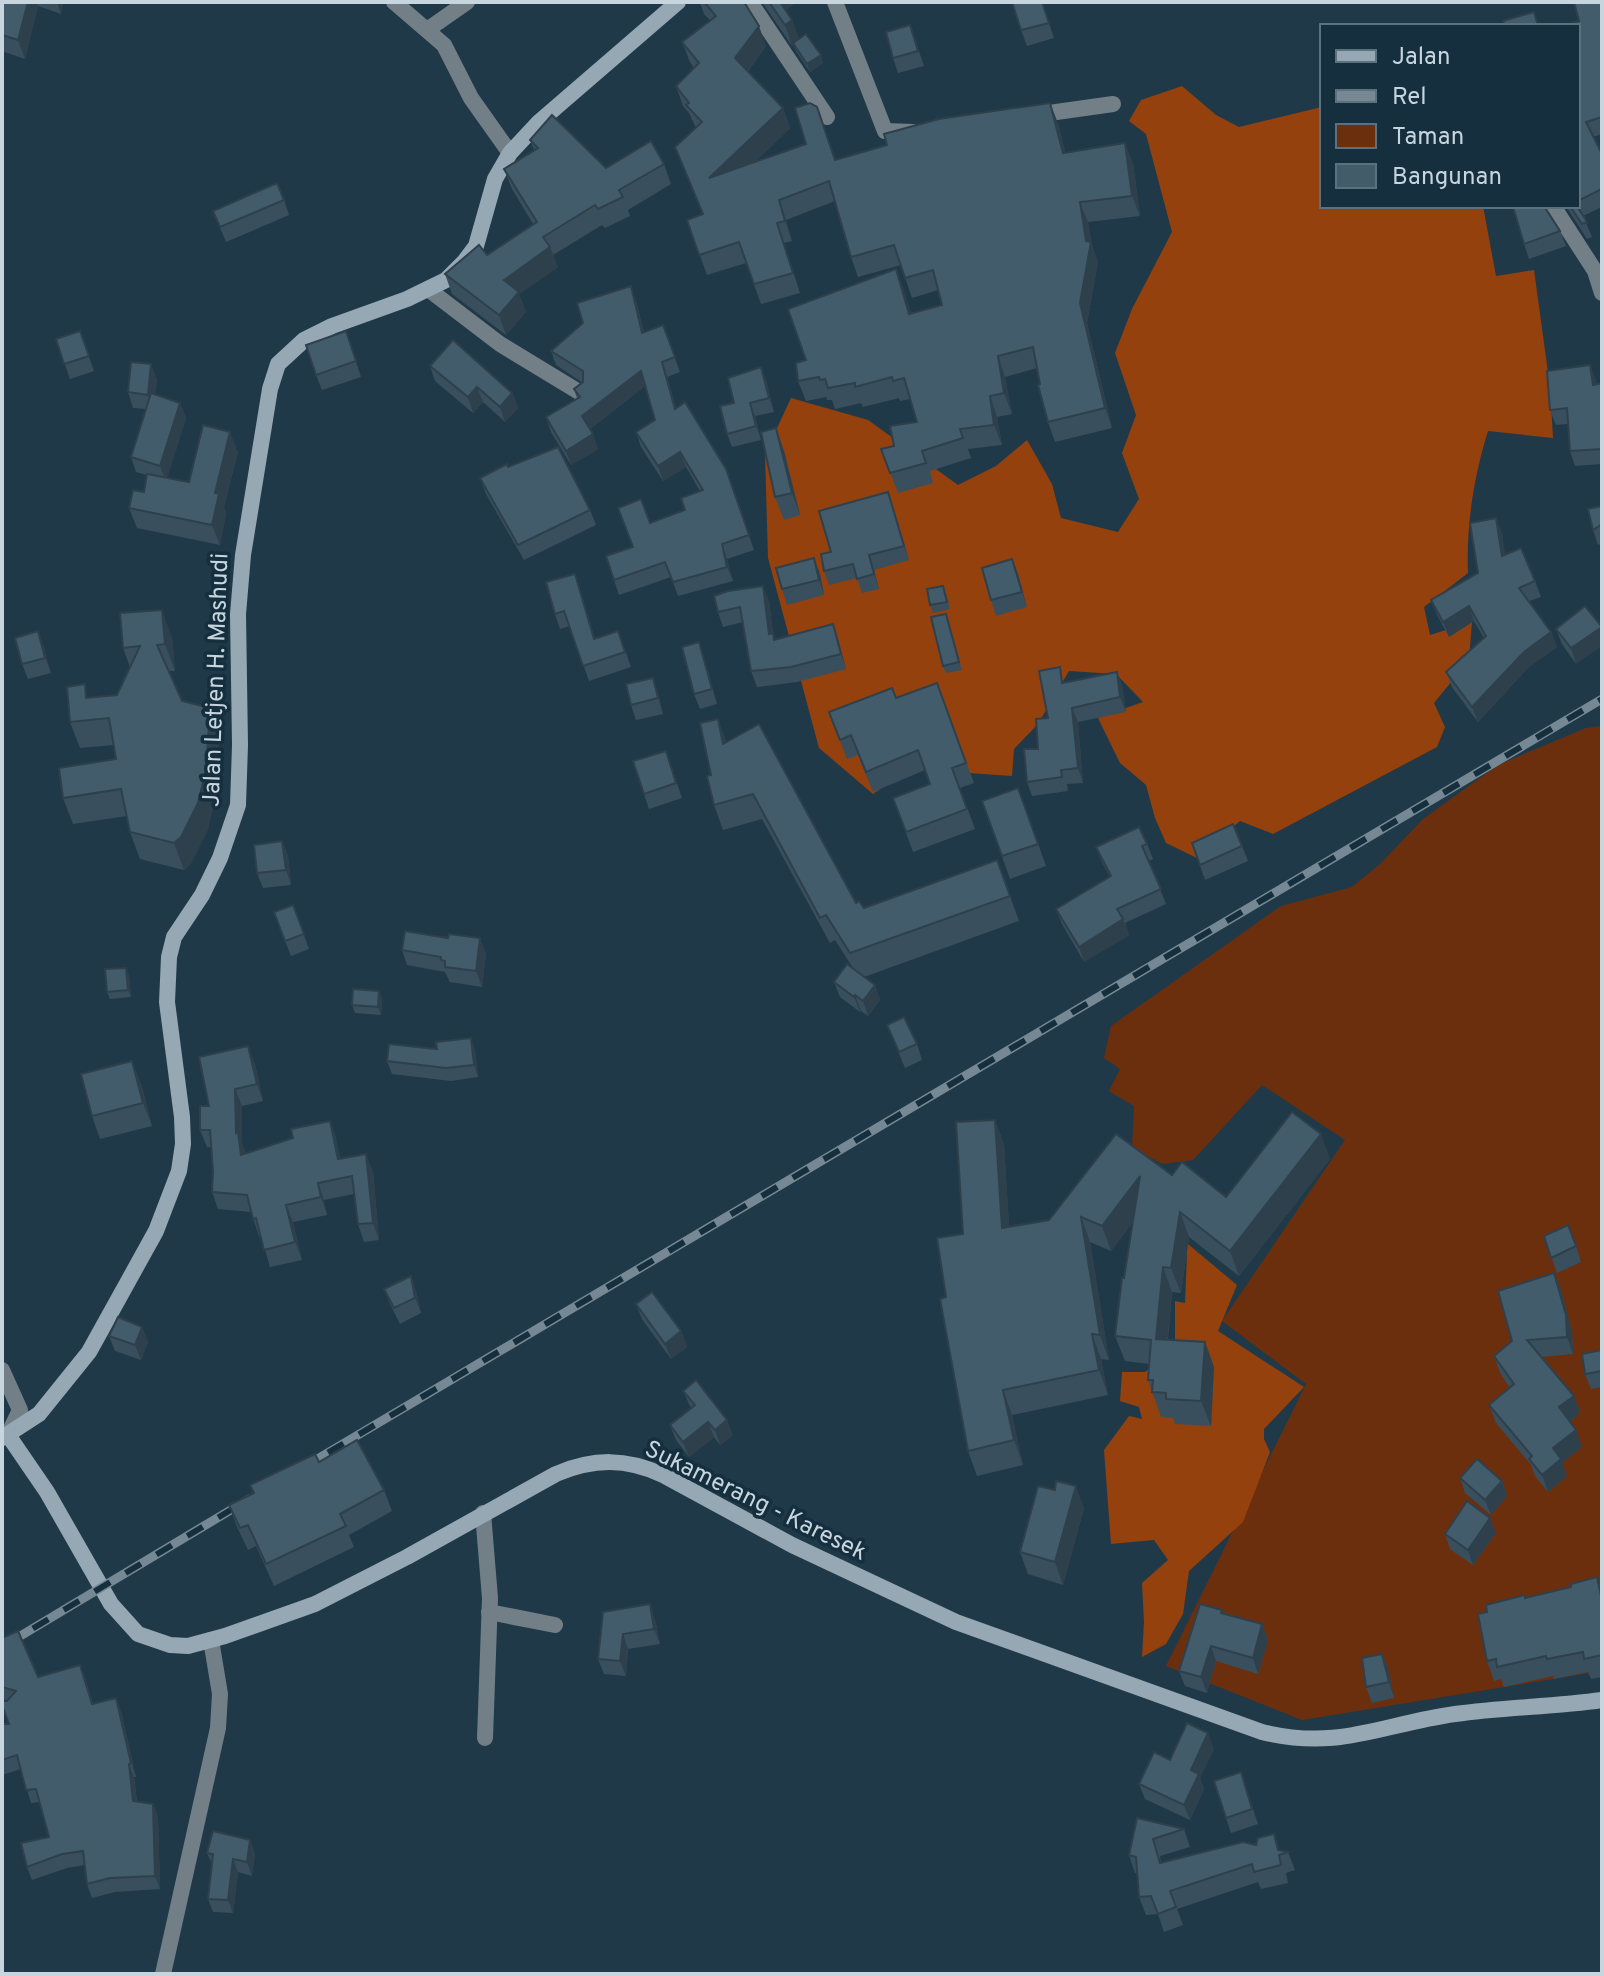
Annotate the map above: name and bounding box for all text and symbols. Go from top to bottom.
legend [1320,24,1580,208]
text: Jalan [1392,43,1450,73]
text: Rel [1392,83,1427,113]
text: Taman [1392,123,1464,153]
text: Bangunan [1392,163,1502,193]
street label: Jalan Letjen H. Mashudi [198,552,236,808]
street label: Sukamerang - Karesek [639,1435,871,1569]

